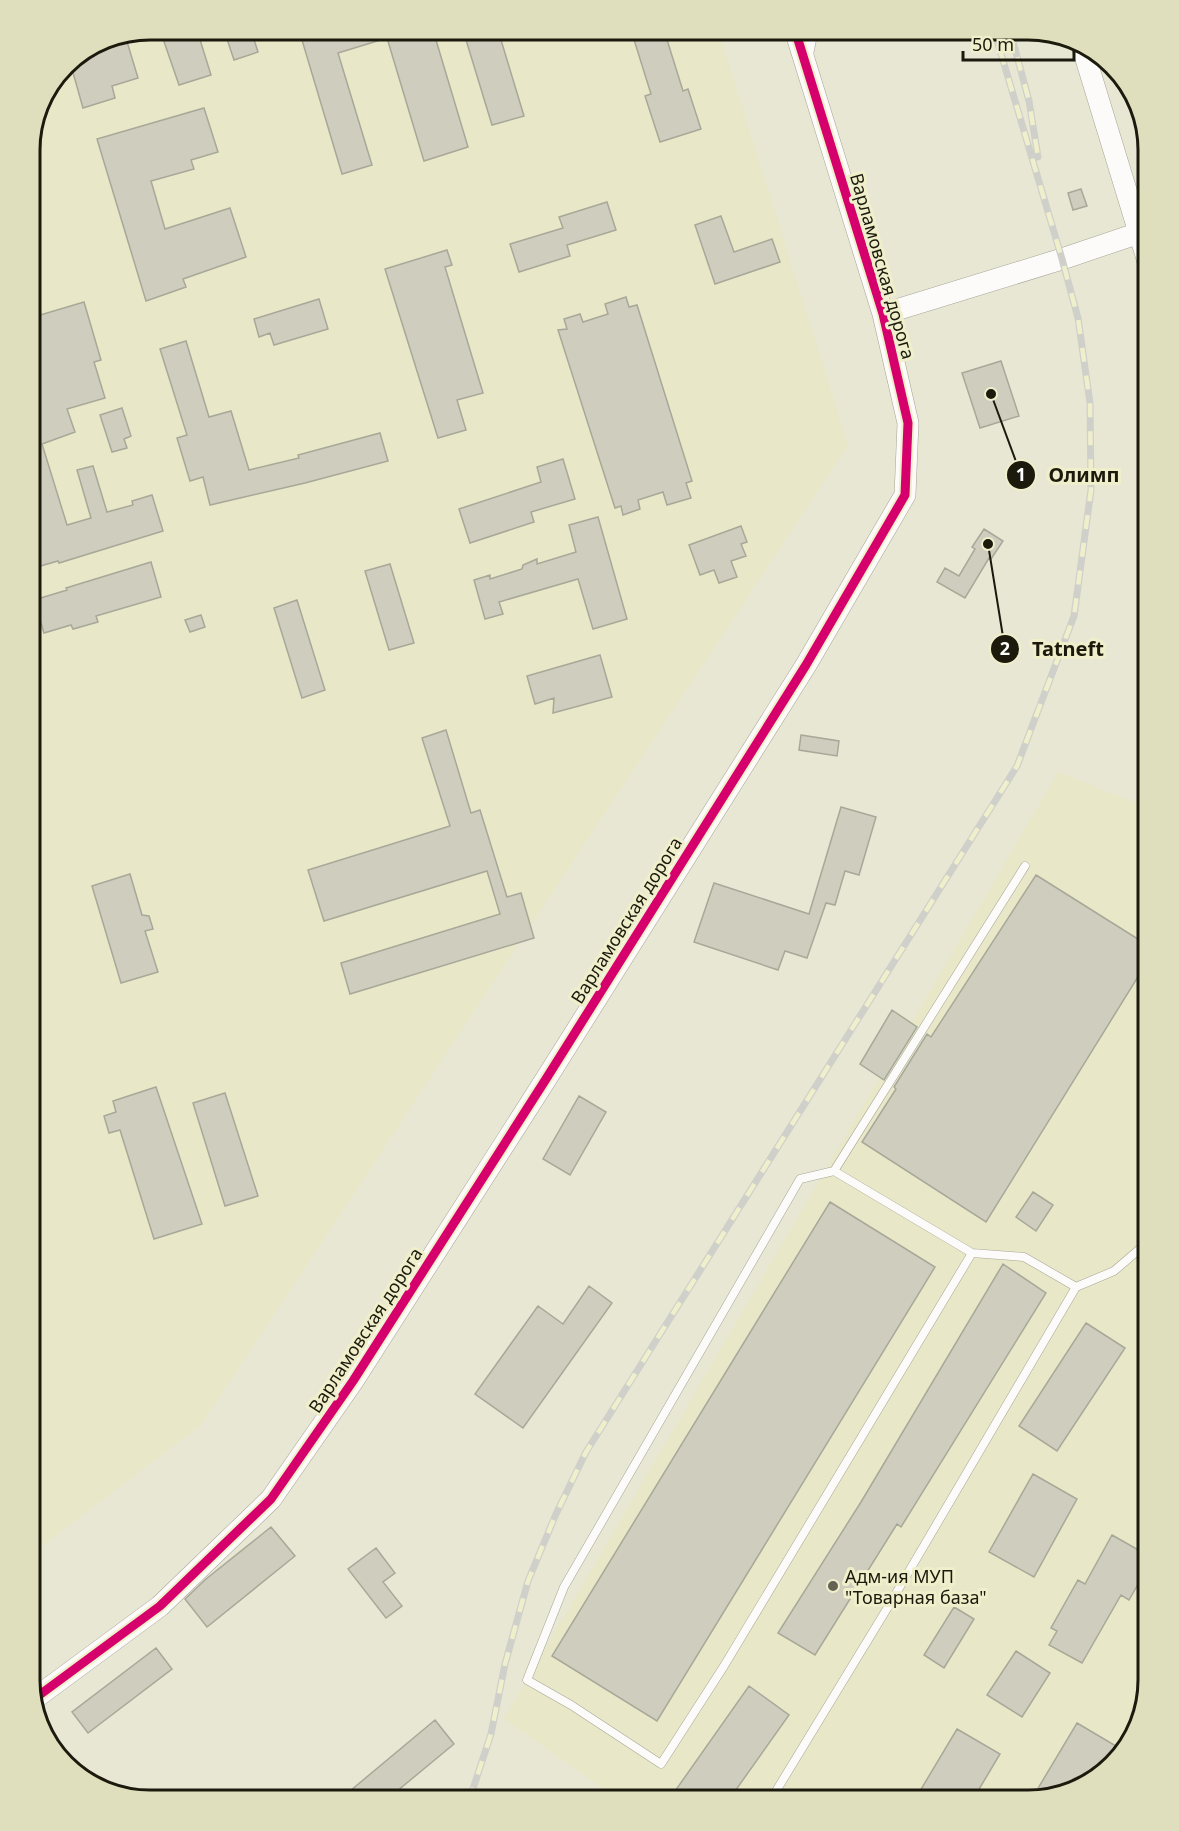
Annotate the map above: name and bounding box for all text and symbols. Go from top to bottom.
scale bar [963,24,1074,62]
text: 50 m [972,32,1014,56]
street label: Варламовская дорога [845,170,921,362]
callout: Олимп [1006,456,1131,494]
text: Олимп [1048,461,1120,488]
text: 1 [1016,462,1026,486]
callout: Tatneft [990,630,1116,668]
text: Tatneft [1032,635,1104,662]
text: 2 [1000,636,1010,660]
street label: Варламовская дорога [565,832,687,1008]
street label: Варламовская дорога [303,1243,427,1417]
place label: Адм-ия МУП "Товарная база" [845,1564,987,1609]
marker: Адм-ия МУП "Товарная база" [826,1579,840,1593]

